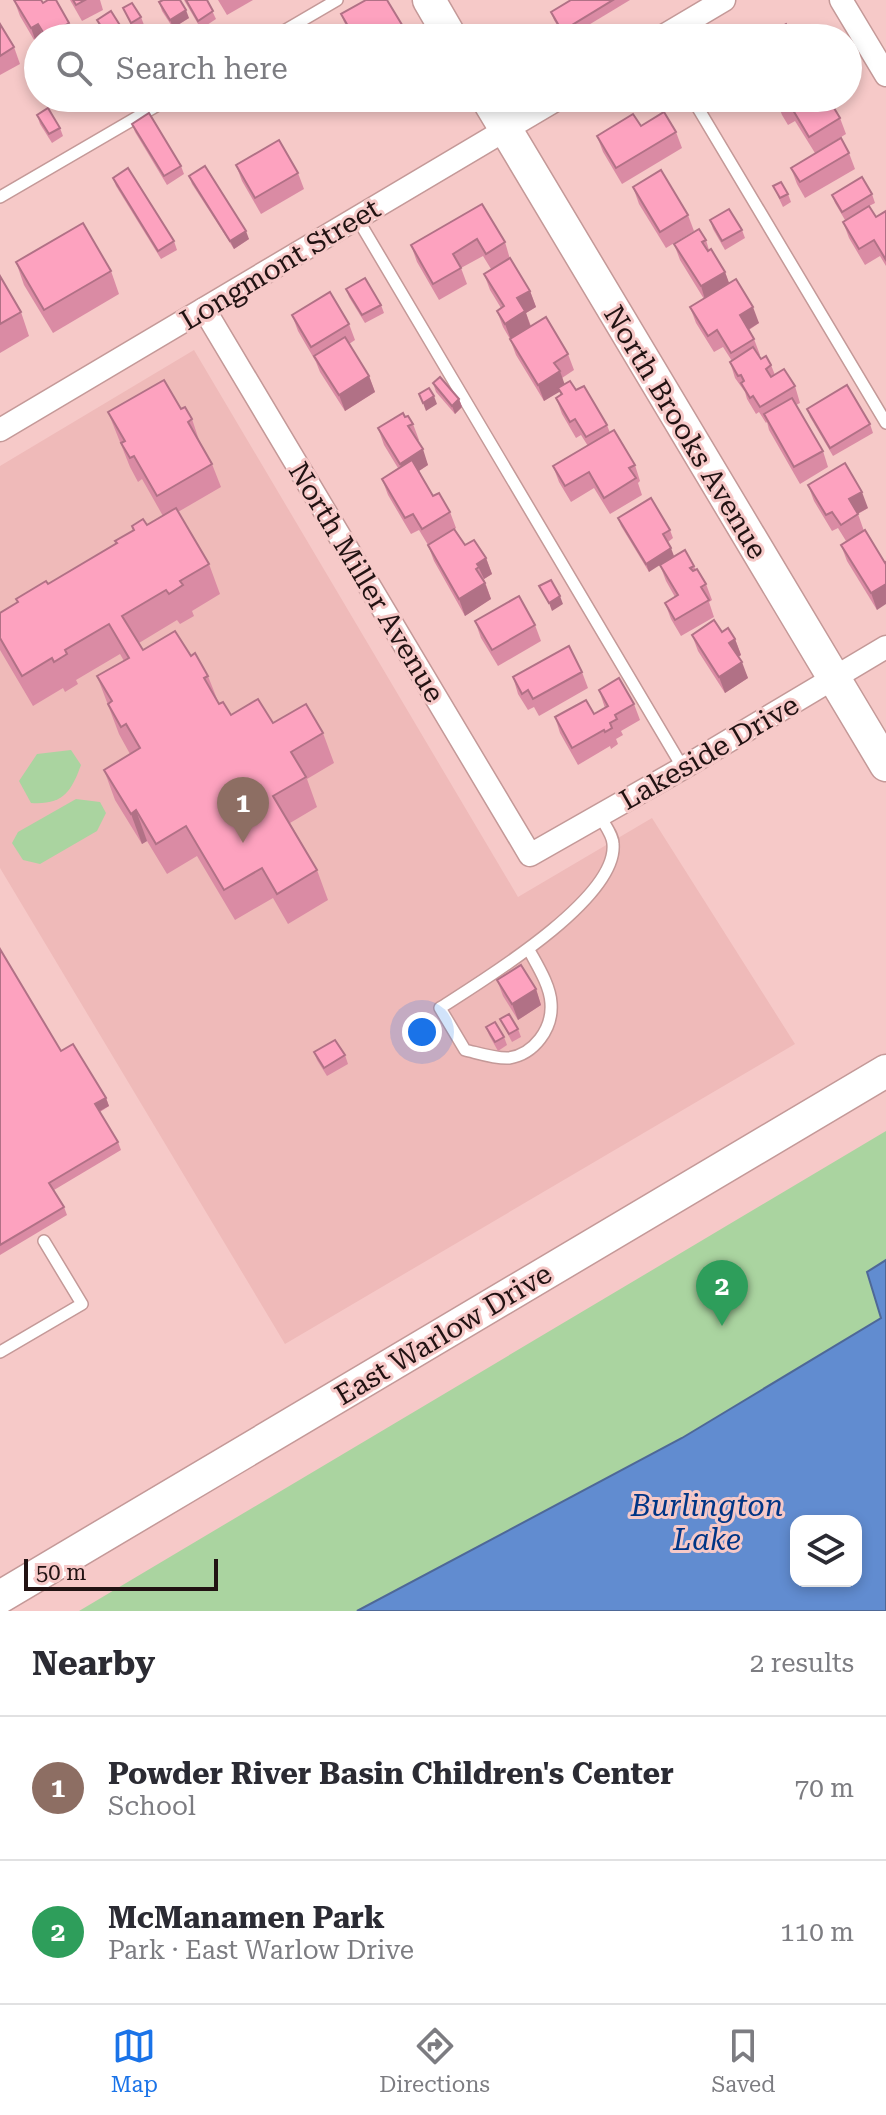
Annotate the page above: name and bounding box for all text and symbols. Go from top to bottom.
search box [24,24,862,112]
icon: search [52,46,96,90]
text: Search here [116,51,288,86]
street label: Longmont Street [174,192,386,337]
street label: North Brooks Avenue [597,300,774,565]
street label: North Miller Avenue [282,456,451,708]
street label: Lakeside Drive [614,688,804,817]
pin: 1 [217,777,269,843]
your location [402,1012,442,1052]
street label: East Warlow Drive [329,1257,557,1412]
pin: 2 [696,1260,748,1326]
water label: Burlington Lake [630,1488,783,1557]
map controls [790,1515,862,1587]
button: layers [790,1515,862,1587]
scale bar [24,1555,218,1591]
text: 50 m [36,1560,86,1585]
text: Nearby [32,1643,155,1683]
text: 2 results [750,1648,854,1678]
text: Powder River Basin Children's Center [108,1756,674,1791]
text: 1 [51,1773,65,1803]
text: 70 m [795,1773,854,1803]
text: School [108,1791,196,1821]
text: McManamen Park [108,1900,385,1935]
text: 2 [51,1917,65,1947]
text: 110 m [780,1917,854,1947]
text: Park · East Warlow Drive [108,1935,414,1965]
tab: Map [111,2024,158,2097]
tab: Directions [379,2024,490,2097]
tab: Saved [711,2024,775,2097]

